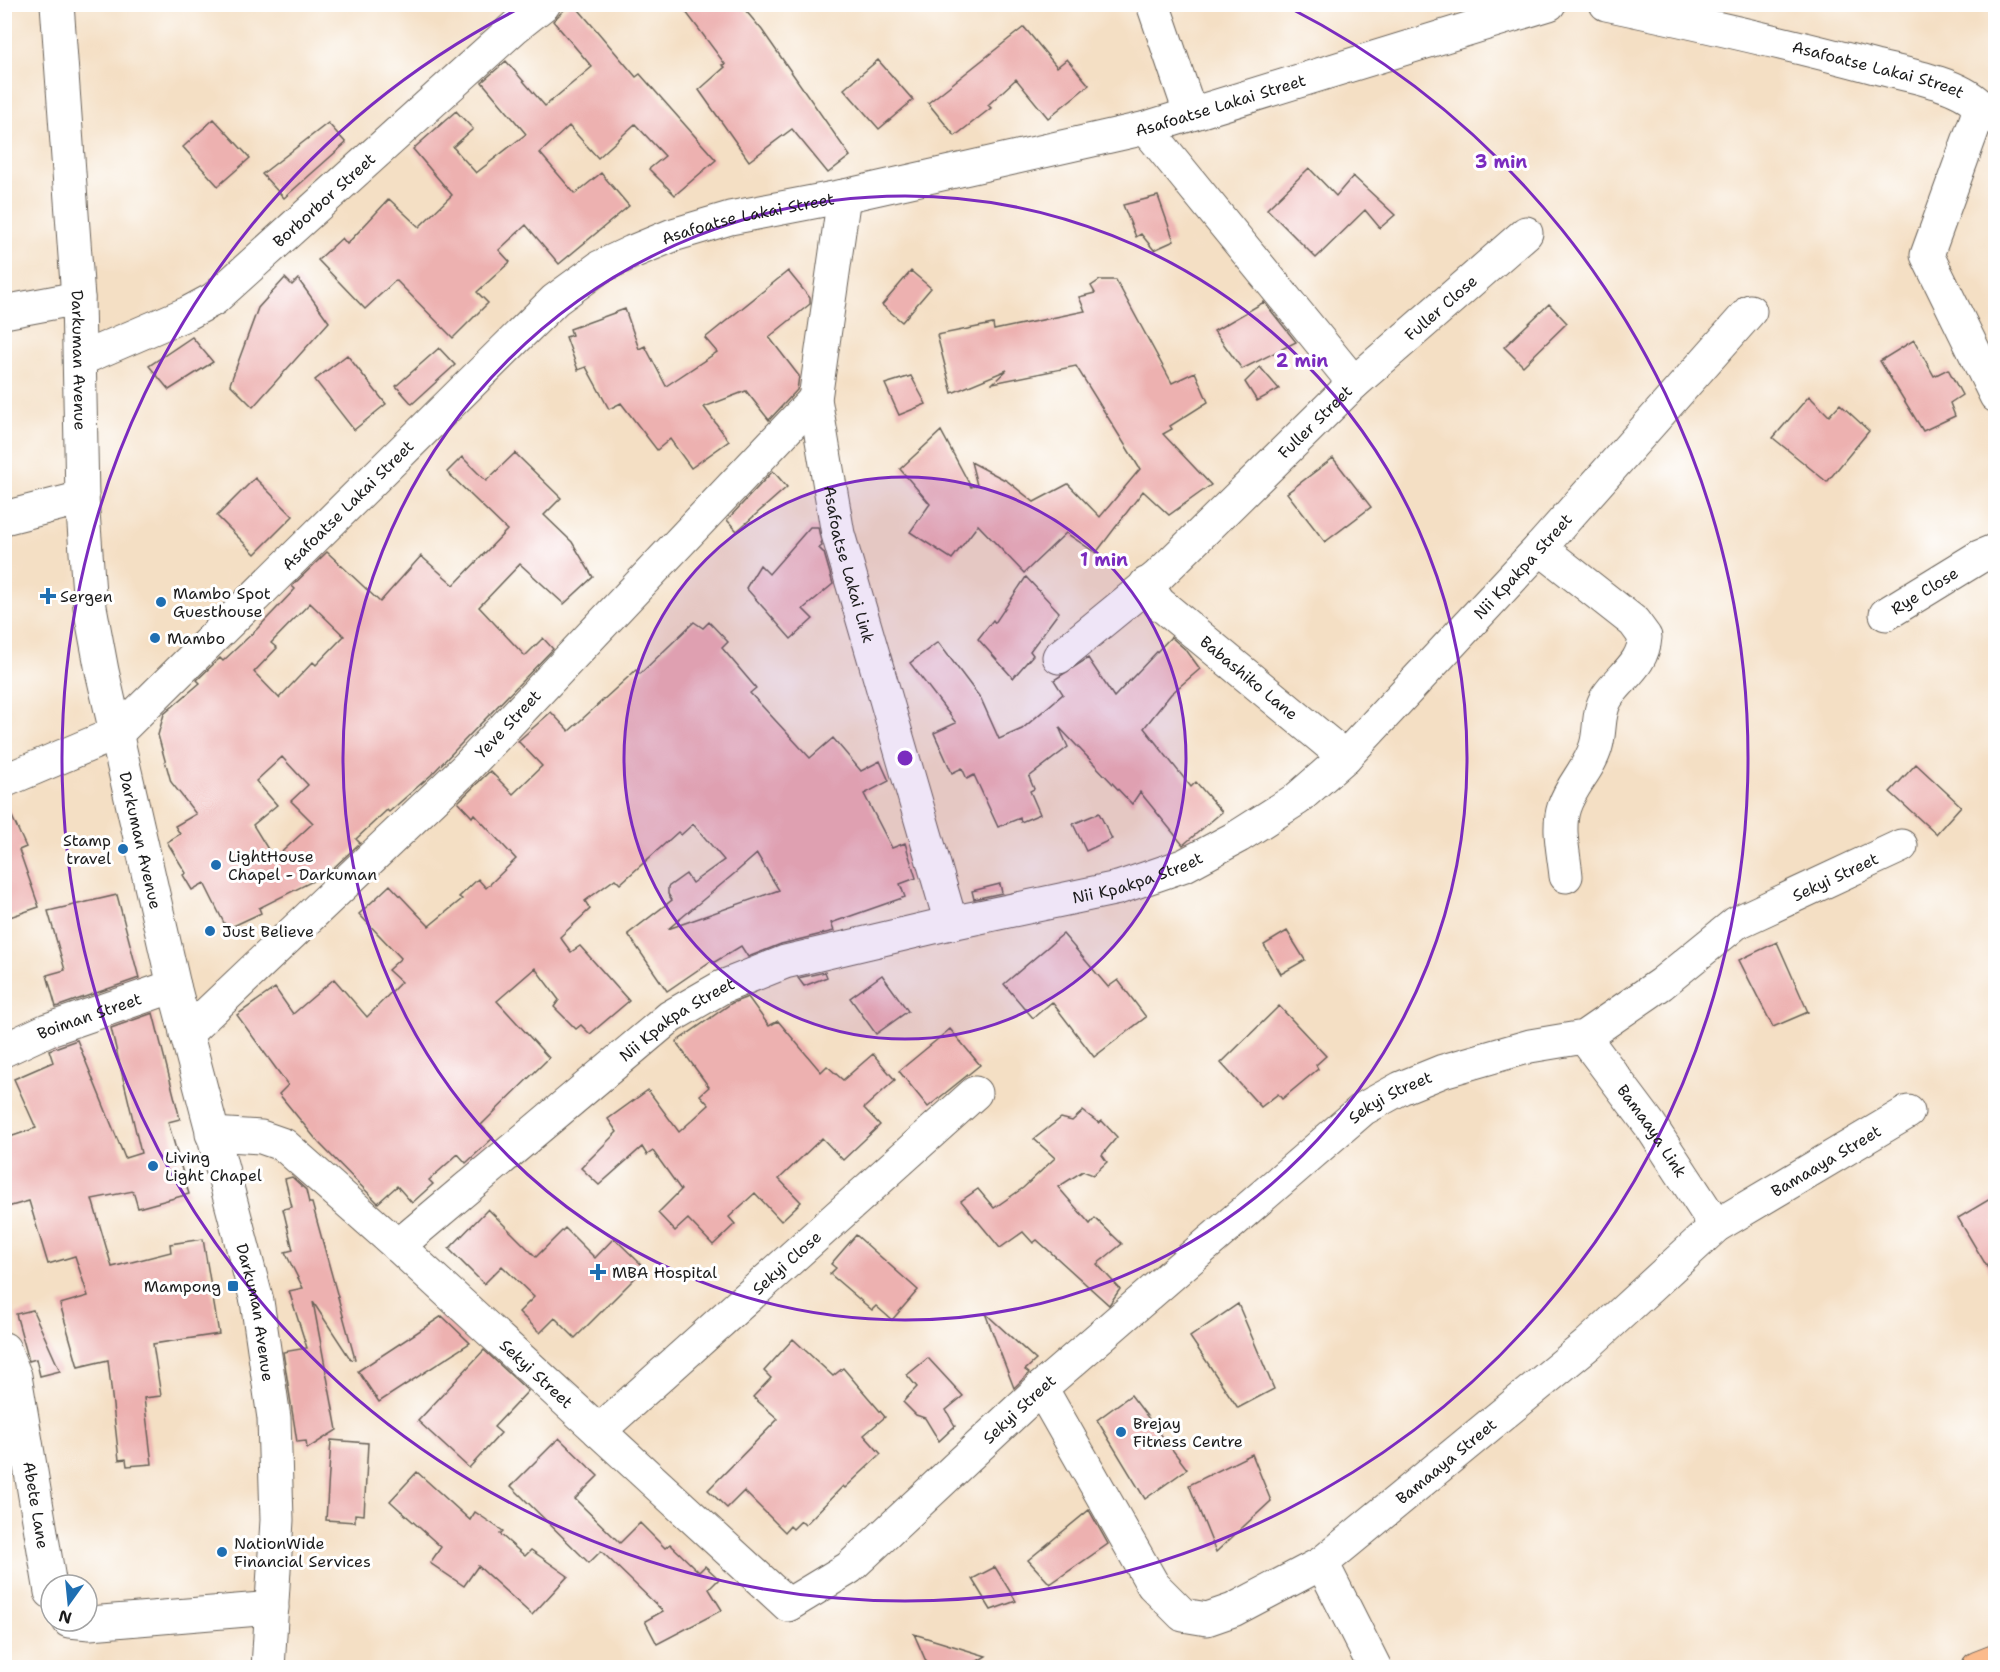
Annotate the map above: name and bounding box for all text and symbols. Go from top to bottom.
street label: Asafoatse Lakai Street [1790,36,1968,103]
street label: Asafoatse Lakai Street [1133,69,1308,141]
street label: Borborbor Street [268,148,379,252]
text: 3 min [1475,150,1527,174]
street label: Asafoatse Lakai Street [658,188,836,249]
street label: Fuller Close [1400,270,1481,345]
street label: Darkuman Avenue [67,289,91,431]
text: 2 min [1276,349,1328,373]
street label: Fuller Street [1273,380,1356,463]
street label: Asafoatse Lakai Street [277,435,418,575]
street label: Asafoatse Lakai Link [819,484,880,645]
street label: Nii Kpakpa Street [1469,509,1576,623]
text: 1 min [1080,548,1128,572]
street label: Rye Close [1887,562,1962,619]
place label: Mambo Spot Guesthouse [173,583,271,622]
place label: Sergen [60,586,113,607]
marker: Sergen [41,589,55,603]
marker: Mambo Spot Guesthouse [154,595,168,609]
place label: Mambo [167,628,225,649]
marker: Mambo [148,631,162,645]
street label: Babashiko Lane [1196,631,1302,724]
street label: Yeve Street [470,685,545,763]
centre of rings [895,748,915,768]
street label: Darkuman Avenue [115,770,167,911]
place label: Stamp travel [63,830,111,869]
marker: Stamp travel [116,842,130,856]
place label: LightHouse Chapel - Darkuman [228,846,377,885]
street label: Nii Kpakpa Street [1070,847,1206,908]
street label: Sekyi Street [1789,848,1882,906]
marker: LightHouse Chapel - Darkuman [209,858,223,872]
place label: Just Believe [222,921,314,942]
marker: Just Believe [203,924,217,938]
street label: Nii Kpakpa Street [615,973,737,1066]
street label: Boiman Street [33,988,144,1044]
street label: Sekyi Street [1344,1066,1435,1128]
street label: Bamaaya Link [1613,1080,1692,1181]
street label: Bamaaya Street [1767,1120,1885,1201]
place label: Living Light Chapel [165,1147,262,1186]
marker: Living Light Chapel [146,1159,160,1173]
street label: Sekyi Close [747,1226,825,1299]
street label: Darkuman Avenue [232,1241,279,1383]
place label: MBA Hospital [612,1262,717,1283]
marker: MBA Hospital [589,1263,607,1281]
place label: Mampong [144,1276,221,1297]
marker: Mampong [226,1279,240,1293]
street label: Sekyi Street [495,1334,578,1413]
street label: Sekyi Street [978,1370,1060,1448]
place label: Brejay Fitness Centre [1133,1413,1243,1452]
street label: Bamaaya Street [1391,1414,1501,1509]
marker: Brejay Fitness Centre [1114,1425,1128,1439]
street label: Abete Lane [19,1460,54,1550]
place label: NationWide Financial Services [234,1533,371,1572]
marker: NationWide Financial Services [215,1545,229,1559]
north arrow [39,1573,99,1633]
text: N [56,1605,74,1629]

